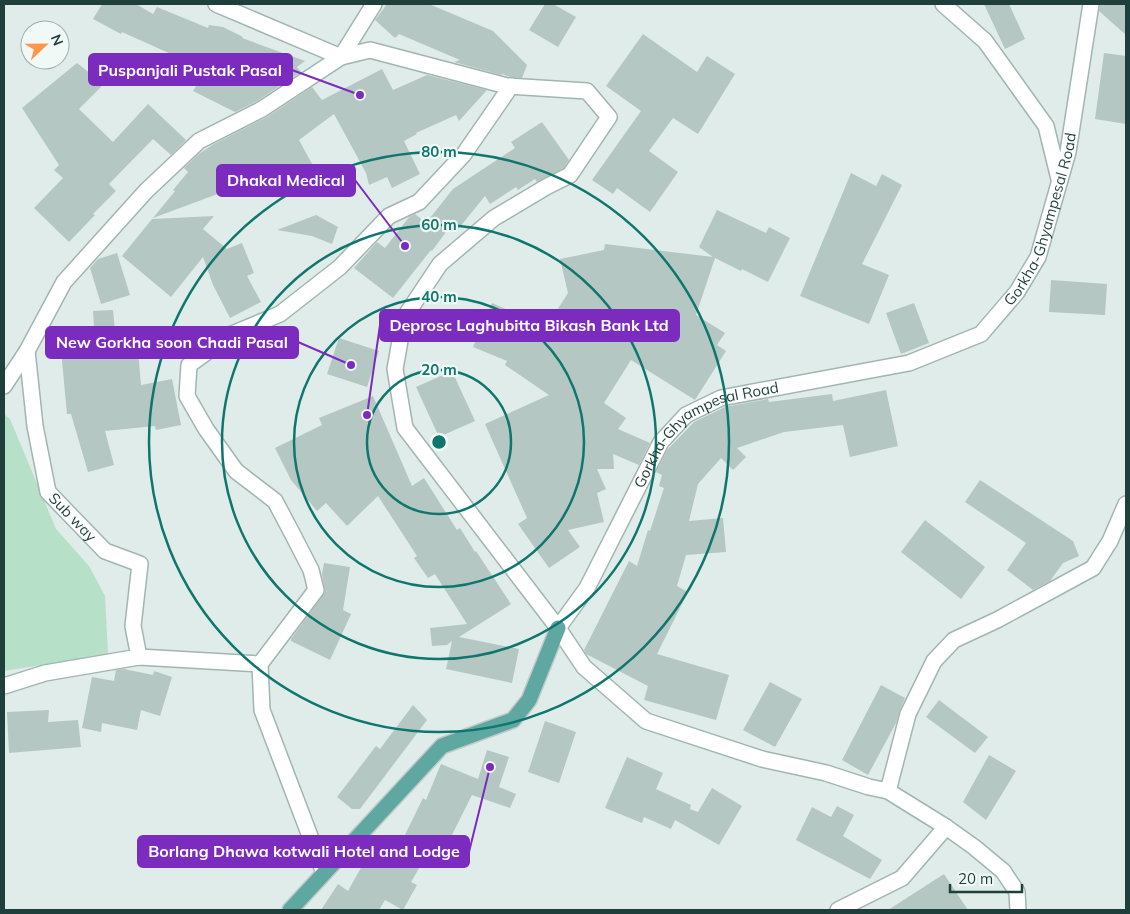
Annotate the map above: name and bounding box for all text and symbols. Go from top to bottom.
north arrow [20,20,70,70]
text: N [47,32,67,48]
callout: Puspanjali Pustak Pasal [89,54,292,85]
text: Puspanjali Pustak Pasal [98,60,282,80]
street label: Gorkha-Ghyampesal Road [999,131,1080,309]
text: 80 m [421,142,457,161]
callout: Dhakal Medical [217,165,355,196]
text: Dhakal Medical [227,170,345,190]
text: 60 m [421,215,457,234]
text: 40 m [421,287,457,306]
callout: Deprosc Laghubitta Bikash Bank Ltd [380,310,679,341]
text: Deprosc Laghubitta Bikash Bank Ltd [389,315,669,335]
callout: New Gorkha soon Chadi Pasal [46,327,298,358]
text: New Gorkha soon Chadi Pasal [56,332,288,352]
text: 20 m [421,360,457,379]
street label: Gorkha-Ghyampesal Road [629,377,780,491]
centre of rings [430,433,448,451]
street label: Sub way [45,489,101,546]
callout: Borlang Dhawa kotwali Hotel and Lodge [138,836,469,867]
text: Borlang Dhawa kotwali Hotel and Lodge [148,841,460,861]
scale bar [950,862,1022,894]
text: 20 m [958,869,993,888]

